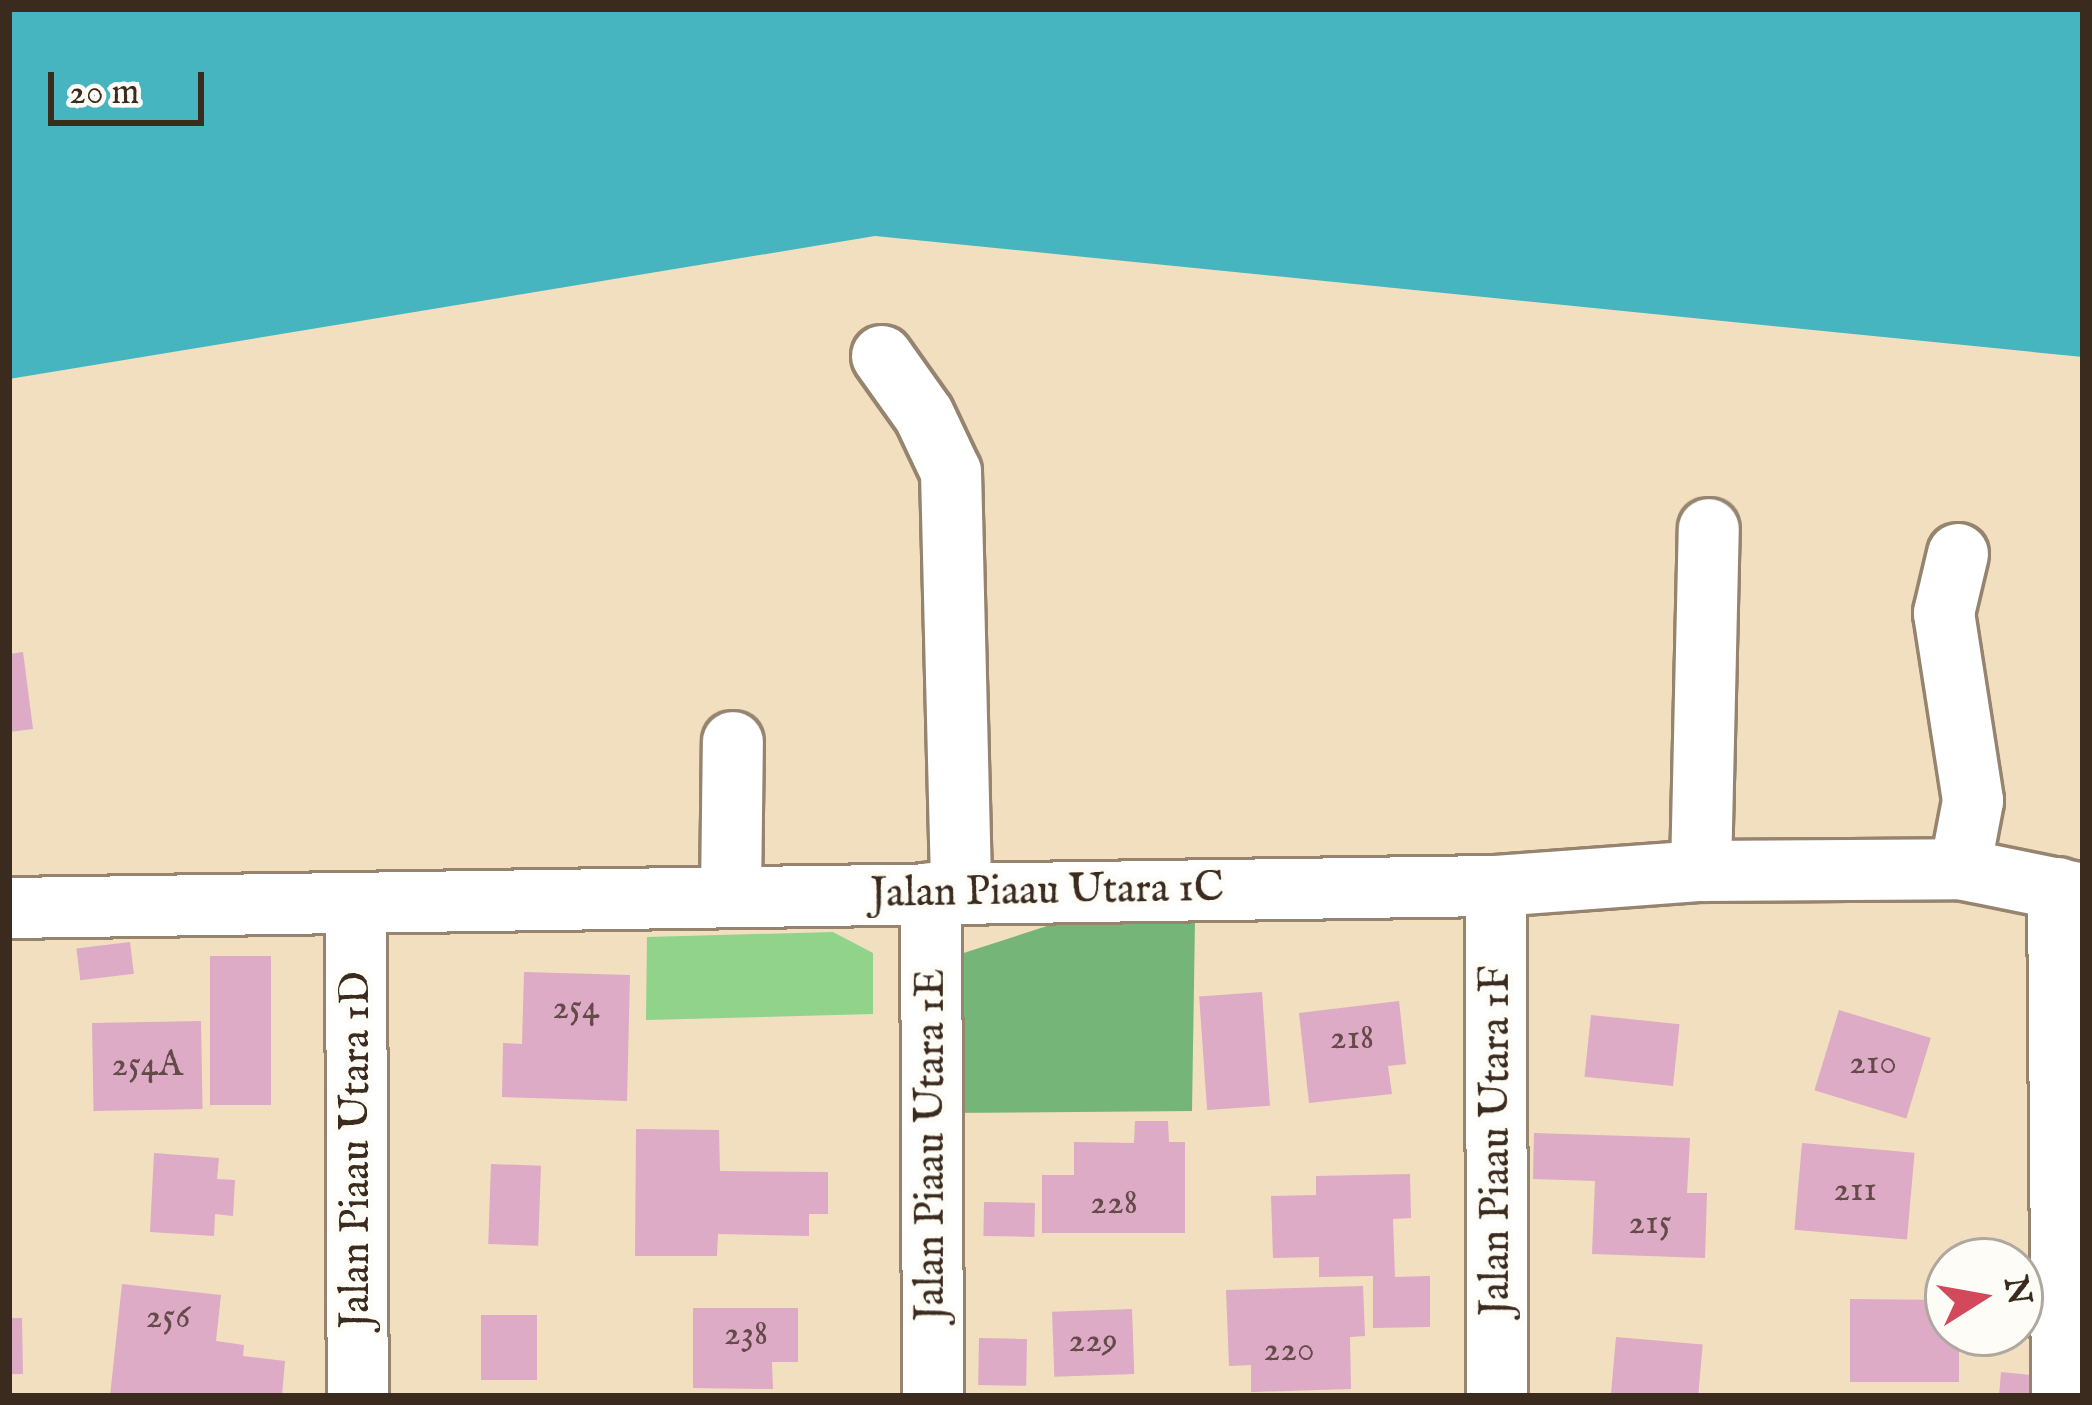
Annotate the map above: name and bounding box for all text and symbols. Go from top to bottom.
scale bar [54,48,210,122]
text: 20 m [69,70,139,116]
street label: Jalan Piaau Utara 1C [870,864,1224,920]
street label: Jalan Piaau Utara 1F [1472,966,1522,1316]
street label: Jalan Piaau Utara 1E [907,969,957,1321]
street label: Jalan Piaau Utara 1D [332,971,382,1329]
house number: 254 [552,987,600,1031]
house number: 218 [1330,1017,1374,1061]
house number: 210 [1849,1042,1897,1086]
house number: 254A [111,1044,183,1088]
house number: 211 [1833,1169,1877,1213]
house number: 228 [1090,1182,1138,1226]
house number: 215 [1628,1202,1672,1246]
north arrow [1924,1237,2044,1357]
text: N [1993,1273,2040,1309]
house number: 256 [146,1296,190,1340]
house number: 238 [724,1313,768,1357]
house number: 229 [1068,1320,1118,1364]
house number: 220 [1263,1329,1315,1373]

